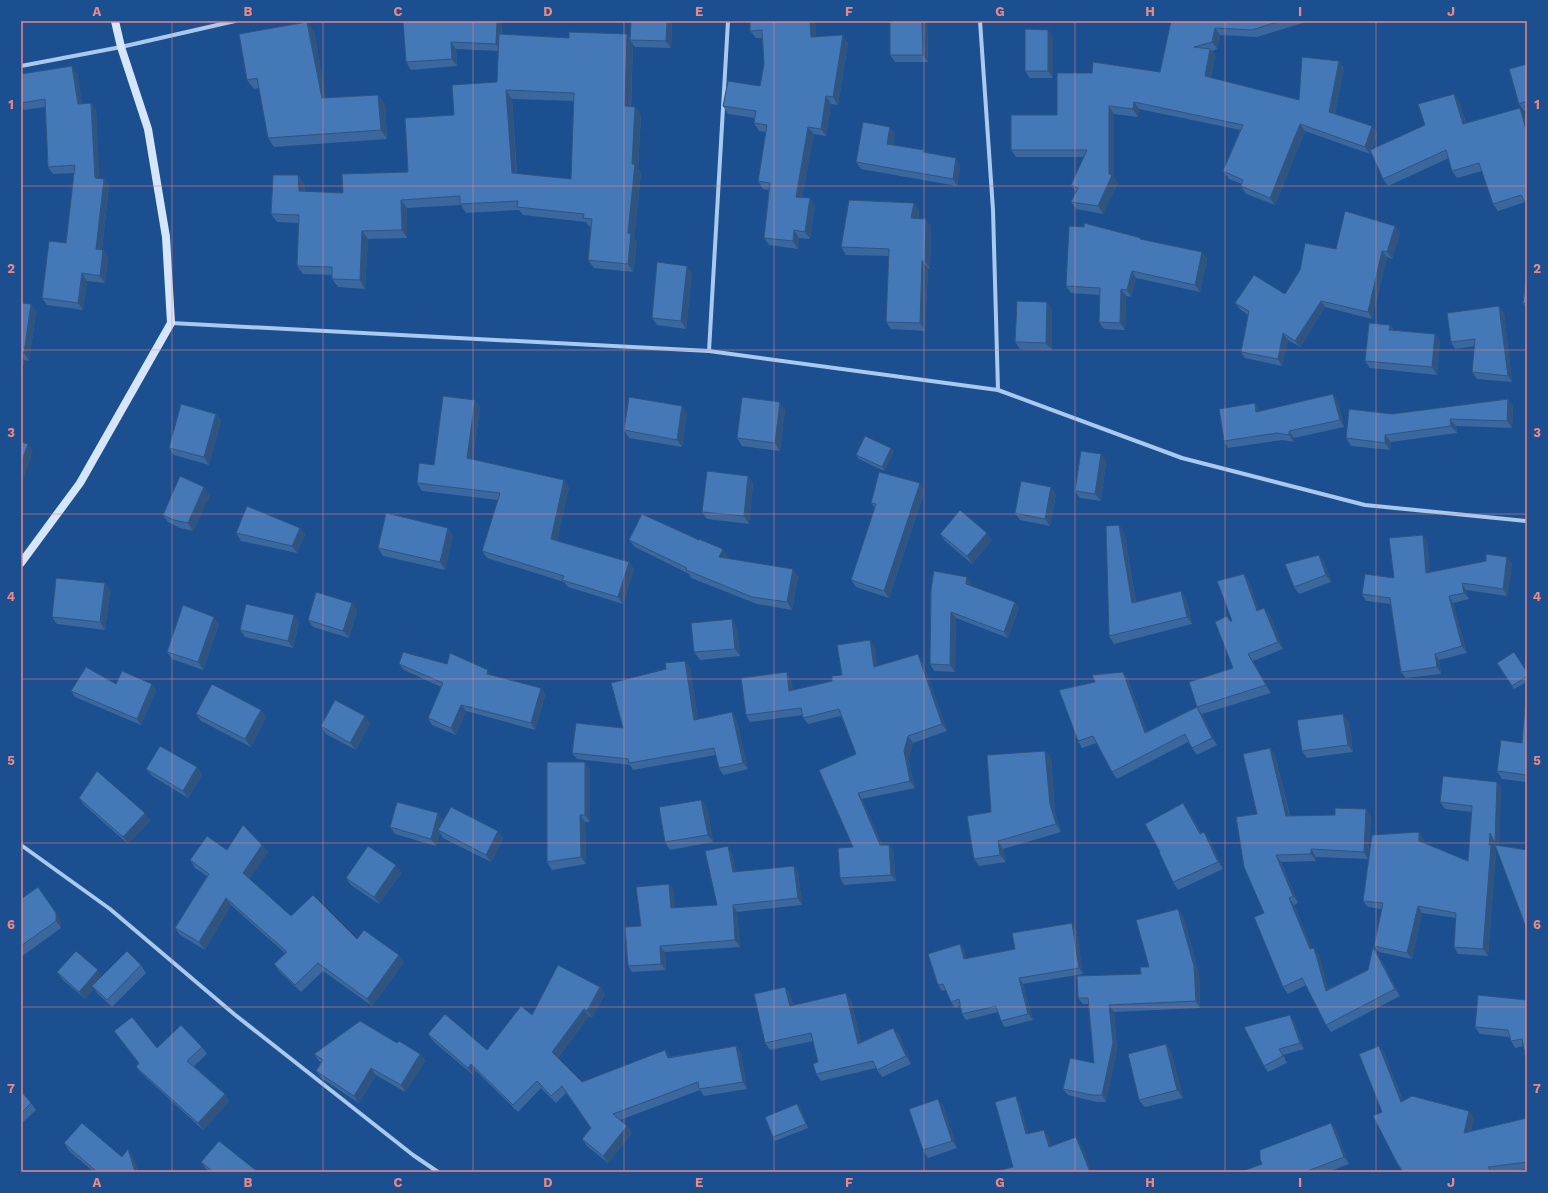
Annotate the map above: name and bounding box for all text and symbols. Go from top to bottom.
text: A [93,4,102,19]
text: B [244,4,253,19]
text: C [394,4,403,19]
text: D [543,4,553,19]
text: E [695,4,703,19]
text: F [845,4,853,19]
text: G [995,4,1005,19]
text: H [1145,4,1155,19]
text: I [1298,4,1302,19]
text: J [1447,4,1455,19]
text: 1 [8,97,14,112]
text: 1 [1534,97,1540,112]
text: 2 [7,261,15,276]
text: 2 [1533,261,1541,276]
text: 3 [7,425,15,440]
text: 3 [1533,425,1541,440]
text: 4 [7,589,16,604]
text: 4 [1533,589,1542,604]
text: 5 [7,753,15,768]
text: 5 [1533,753,1541,768]
text: 6 [7,917,15,932]
text: 6 [1533,917,1541,932]
text: 7 [7,1081,15,1096]
text: 7 [1533,1081,1541,1096]
text: A [93,1175,102,1190]
text: B [244,1175,253,1190]
text: C [394,1175,403,1190]
text: D [543,1175,553,1190]
text: E [695,1175,703,1190]
text: F [845,1175,853,1190]
text: G [995,1175,1005,1190]
text: H [1145,1175,1155,1190]
text: I [1298,1175,1302,1190]
text: J [1447,1175,1455,1190]

